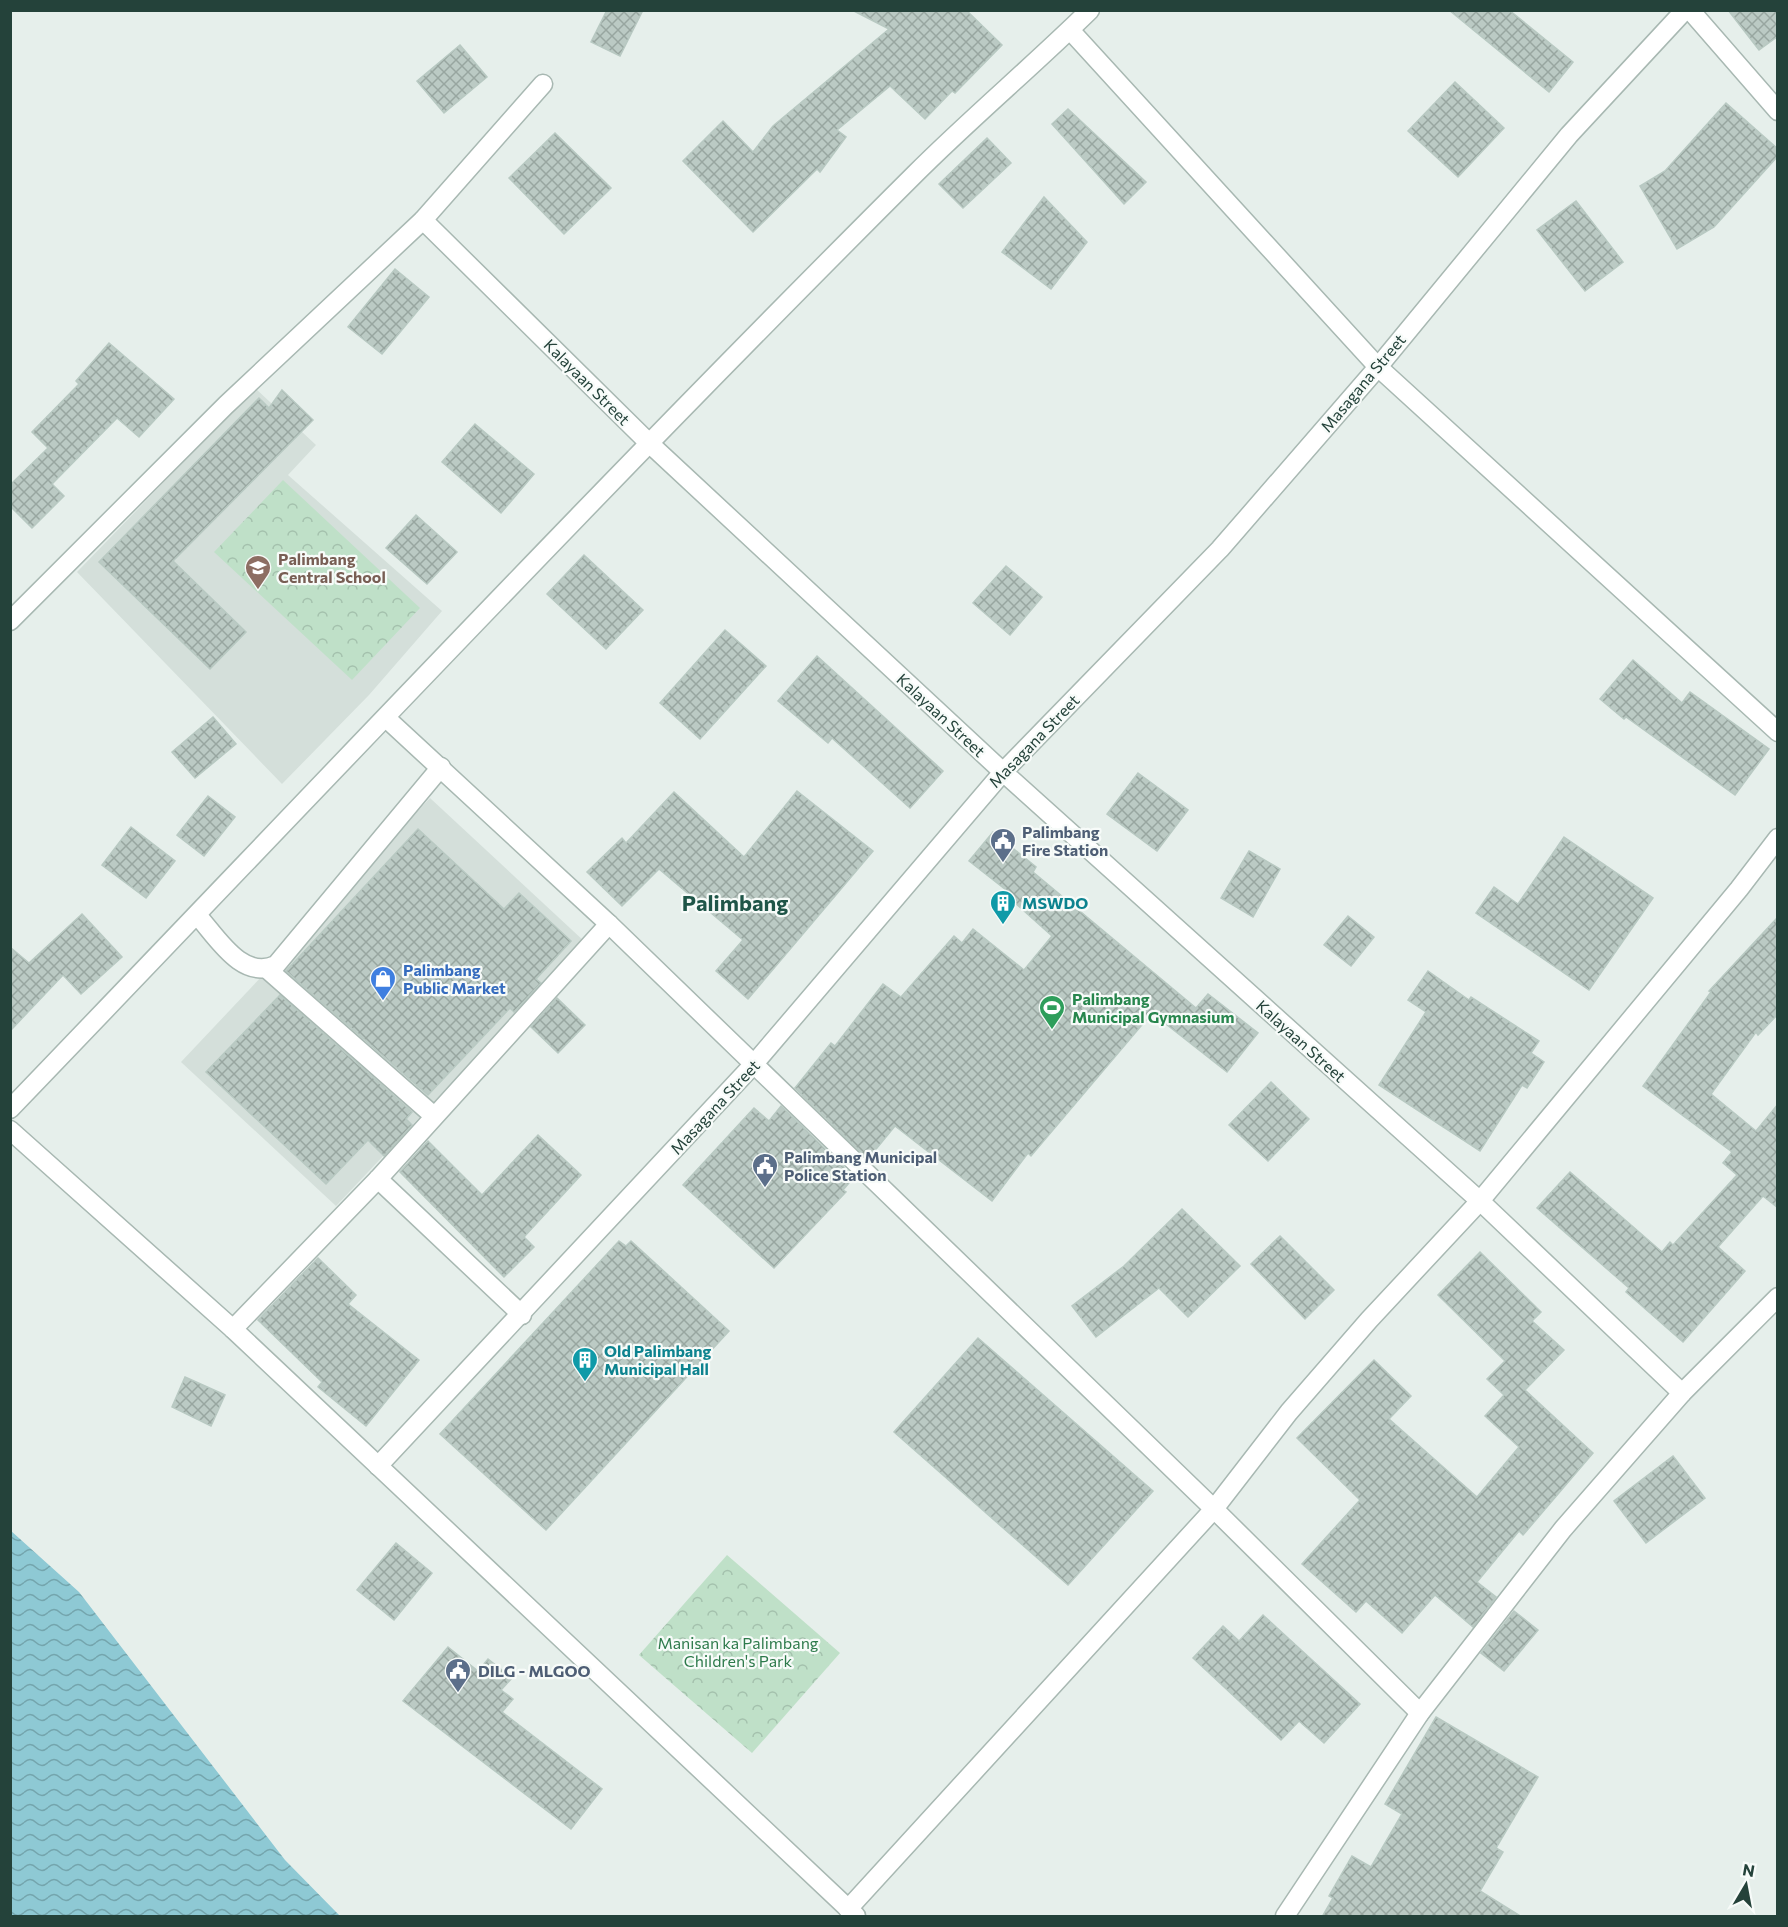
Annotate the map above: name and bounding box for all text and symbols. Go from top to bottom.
street label: Masagana Street [1316,330,1409,435]
street label: Kalayaan Street [540,335,635,429]
place label: Palimbang Central School [278,549,386,586]
school or university icon: Palimbang Central School [243,553,273,591]
street label: Kalayaan Street [893,669,990,761]
street label: Masagana Street [984,690,1083,791]
place label: Palimbang Fire Station [1022,822,1108,859]
public building icon: Palimbang Fire Station [988,826,1018,864]
building icon: MSWDO [988,888,1018,926]
district label: Palimbang [682,889,788,916]
place label: MSWDO [1022,893,1088,912]
place label: Palimbang Public Market [403,960,506,997]
shop icon: Palimbang Public Market [368,964,398,1002]
place label: Palimbang Municipal Gymnasium [1072,989,1234,1026]
sports icon: Palimbang Municipal Gymnasium [1037,993,1067,1031]
street label: Kalayaan Street [1253,996,1350,1086]
street label: Masagana Street [666,1055,763,1158]
place label: Palimbang Municipal Police Station [784,1147,937,1184]
public building icon: Palimbang Municipal Police Station [750,1151,780,1189]
place label: Old Palimbang Municipal Hall [604,1341,712,1378]
building icon: Old Palimbang Municipal Hall [570,1345,600,1383]
park label: Manisan ka Palimbang Children's Park [657,1633,819,1670]
public building icon: DILG - MLGOO [443,1656,473,1694]
place label: DILG - MLGOO [478,1661,591,1680]
north arrow [1716,1855,1776,1915]
text: N [1741,1859,1756,1880]

